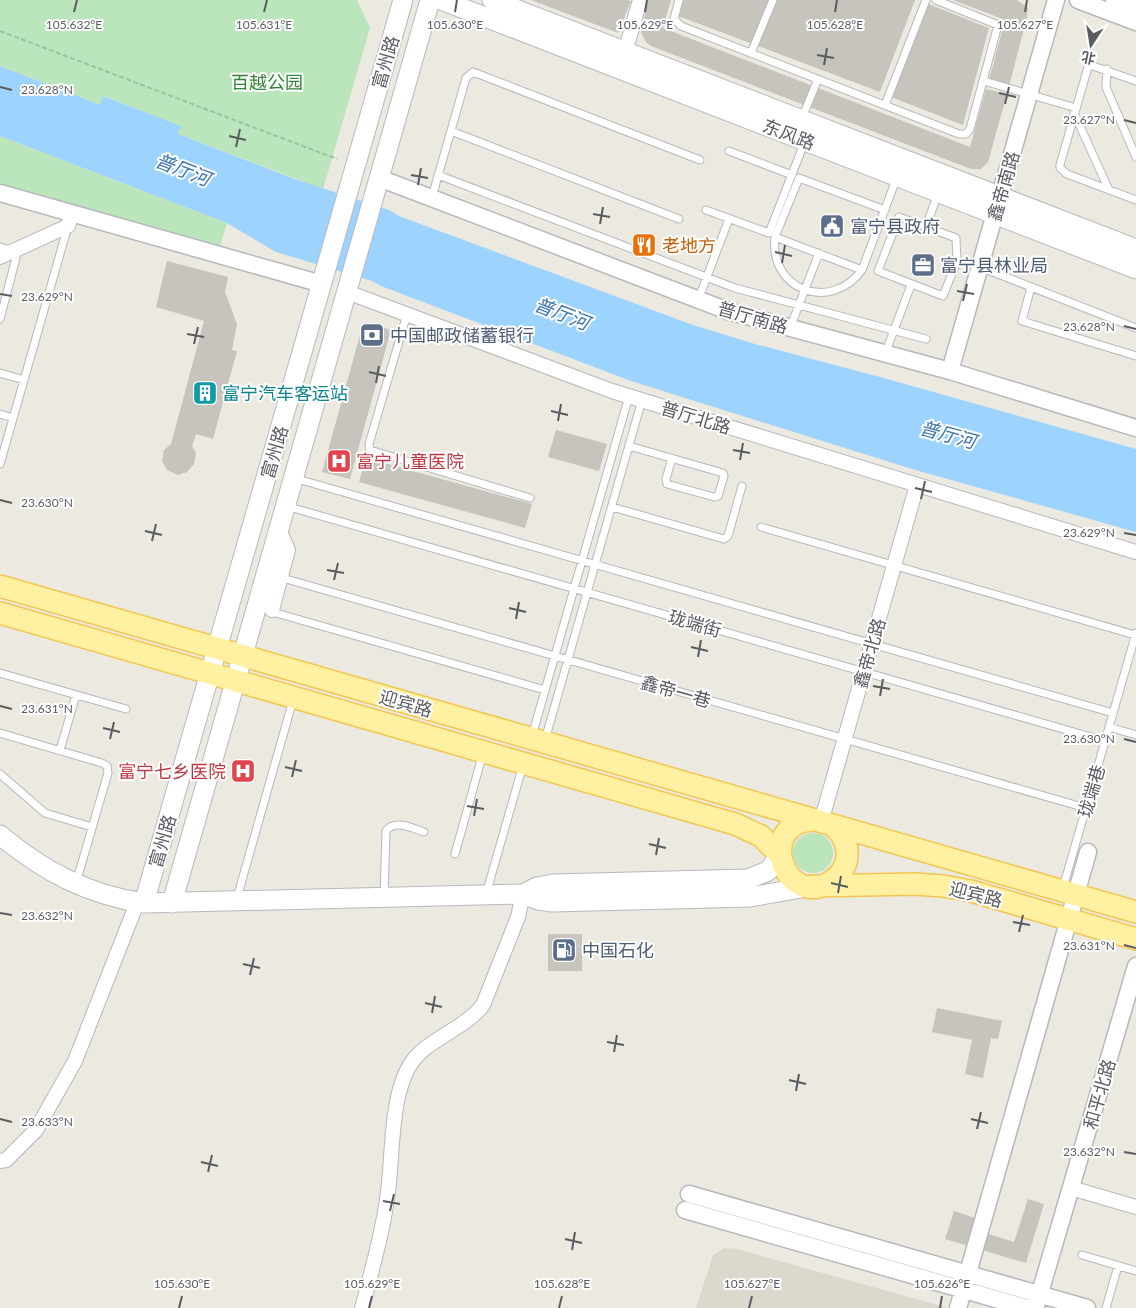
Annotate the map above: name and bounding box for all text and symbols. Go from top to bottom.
text: 105.632°E [46,17,102,32]
text: 105.631°E [236,17,292,32]
text: 105.630°E [427,17,483,32]
text: 105.629°E [617,17,673,32]
text: 105.628°E [807,17,863,32]
text: 105.627°E [997,17,1053,32]
north arrow [1066,20,1116,70]
street label: 富州路 [367,33,403,91]
text: 北 [1080,48,1097,68]
park label: 百越公园 [231,71,303,93]
text: 23.628°N [21,82,73,97]
text: 23.627°N [1063,112,1115,127]
street label: 东风路 [760,114,818,154]
water label: 普厅河 [152,148,217,191]
street label: 鑫帝南路 [983,148,1023,224]
public building icon: 富宁县政府 [819,213,845,239]
place label: 富宁县政府 [850,215,940,237]
restaurant icon: 老地方 [631,232,657,258]
place label: 老地方 [662,234,716,256]
office icon: 富宁县林业局 [910,252,936,278]
place label: 富宁县林业局 [940,254,1048,276]
text: 23.629°N [21,289,73,304]
water label: 普厅河 [531,292,596,335]
street label: 普厅南路 [715,297,791,337]
text: 23.628°N [1063,319,1115,334]
bank icon: 中国邮政储蓄银行 [359,322,385,348]
place label: 中国邮政储蓄银行 [390,324,534,346]
building icon: 富宁汽车客运站 [192,380,218,406]
place label: 富宁汽车客运站 [222,382,348,404]
street label: 普厅北路 [658,396,734,438]
water label: 普厅河 [917,416,982,454]
street label: 富州路 [256,423,292,481]
hospital icon: 富宁儿童医院 [326,448,352,474]
place label: 富宁儿童医院 [356,450,464,472]
text: 23.630°N [21,495,73,510]
text: 23.629°N [1063,525,1115,540]
street label: 珑端街 [666,605,724,641]
street label: 鑫帝北路 [849,615,889,691]
street label: 鑫帝一巷 [638,671,714,711]
street label: 迎宾路 [377,685,435,721]
text: 23.631°N [21,701,73,716]
text: 23.630°N [1063,731,1115,746]
hospital icon: 富宁七乡医院 [230,758,256,784]
place label: 富宁七乡医院 [118,760,226,782]
street label: 珑端巷 [1073,762,1109,820]
street label: 富州路 [144,812,180,870]
street label: 迎宾路 [947,877,1005,911]
text: 23.632°N [21,908,73,923]
fuel station icon: 中国石化 [551,937,577,963]
text: 23.631°N [1063,938,1115,953]
place label: 中国石化 [582,939,654,961]
street label: 和平北路 [1079,1056,1119,1132]
text: 23.633°N [21,1114,73,1129]
text: 23.632°N [1063,1144,1115,1159]
text: 105.630°E [154,1276,210,1291]
text: 105.629°E [344,1276,400,1291]
text: 105.628°E [534,1276,590,1291]
text: 105.627°E [724,1276,780,1291]
text: 105.626°E [914,1276,970,1291]

